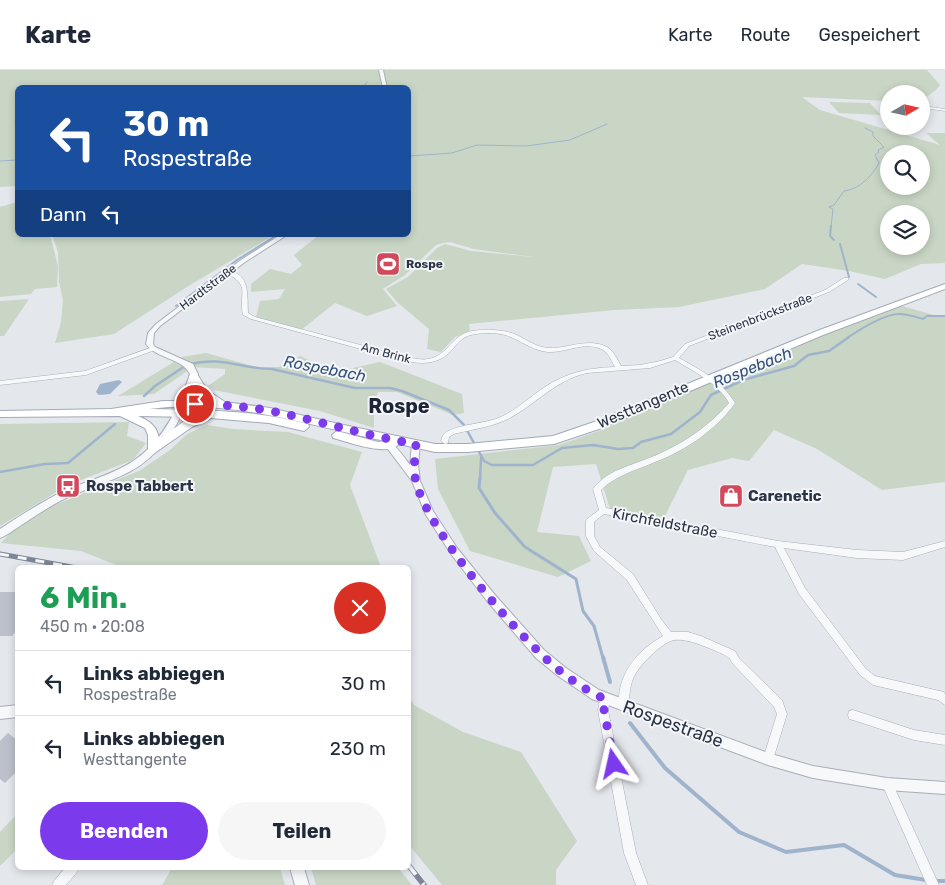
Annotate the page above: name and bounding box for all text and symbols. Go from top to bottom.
text: Karte [25,21,91,49]
text: Karte [668,24,712,46]
text: Route [740,24,790,46]
text: Gespeichert [818,24,920,46]
north arrow [880,85,930,135]
map controls [880,85,930,255]
text: 30 m [123,103,209,145]
icon: left [40,105,105,170]
text: Rospestraße [123,145,252,172]
button: search [880,145,930,195]
icon: left [97,200,125,228]
text: Dann [40,203,87,226]
button: layers [880,205,930,255]
sports icon: Rospe [375,251,401,277]
place label: Rospe [406,257,443,271]
street label: Hardtstraße [177,261,239,313]
street label: Steinenbrückstraße [706,291,814,343]
street label: Am Brink [360,340,413,367]
water label: Rospebach [710,343,794,392]
water label: Rospebach [282,351,368,386]
street label: Westtangente [595,378,691,432]
pin [174,383,216,425]
icon: arrive [181,390,209,418]
district label: Rospe [368,394,430,418]
bus stop icon: Rospe Tabbert [55,473,81,499]
place label: Rospe Tabbert [86,477,194,495]
shop icon: Carenetic [718,483,744,509]
place label: Carenetic [748,487,822,505]
street label: Kirchfeldstraße [611,504,719,542]
text: 6 Min. [40,580,127,616]
button: close [334,582,386,634]
text: 450 m · 20:08 [40,617,145,636]
text: Links abbiegen [83,662,225,685]
icon: left [40,669,68,697]
text: 30 m [341,672,386,695]
text: Rospestraße [83,685,177,704]
street label: Rospestraße [620,696,726,752]
text: Links abbiegen [83,727,225,750]
icon: left [40,734,68,762]
text: 230 m [330,737,386,760]
position arrow [587,737,639,789]
text: Westtangente [83,750,187,769]
button: Beenden [40,802,208,860]
button: Teilen [218,802,386,860]

